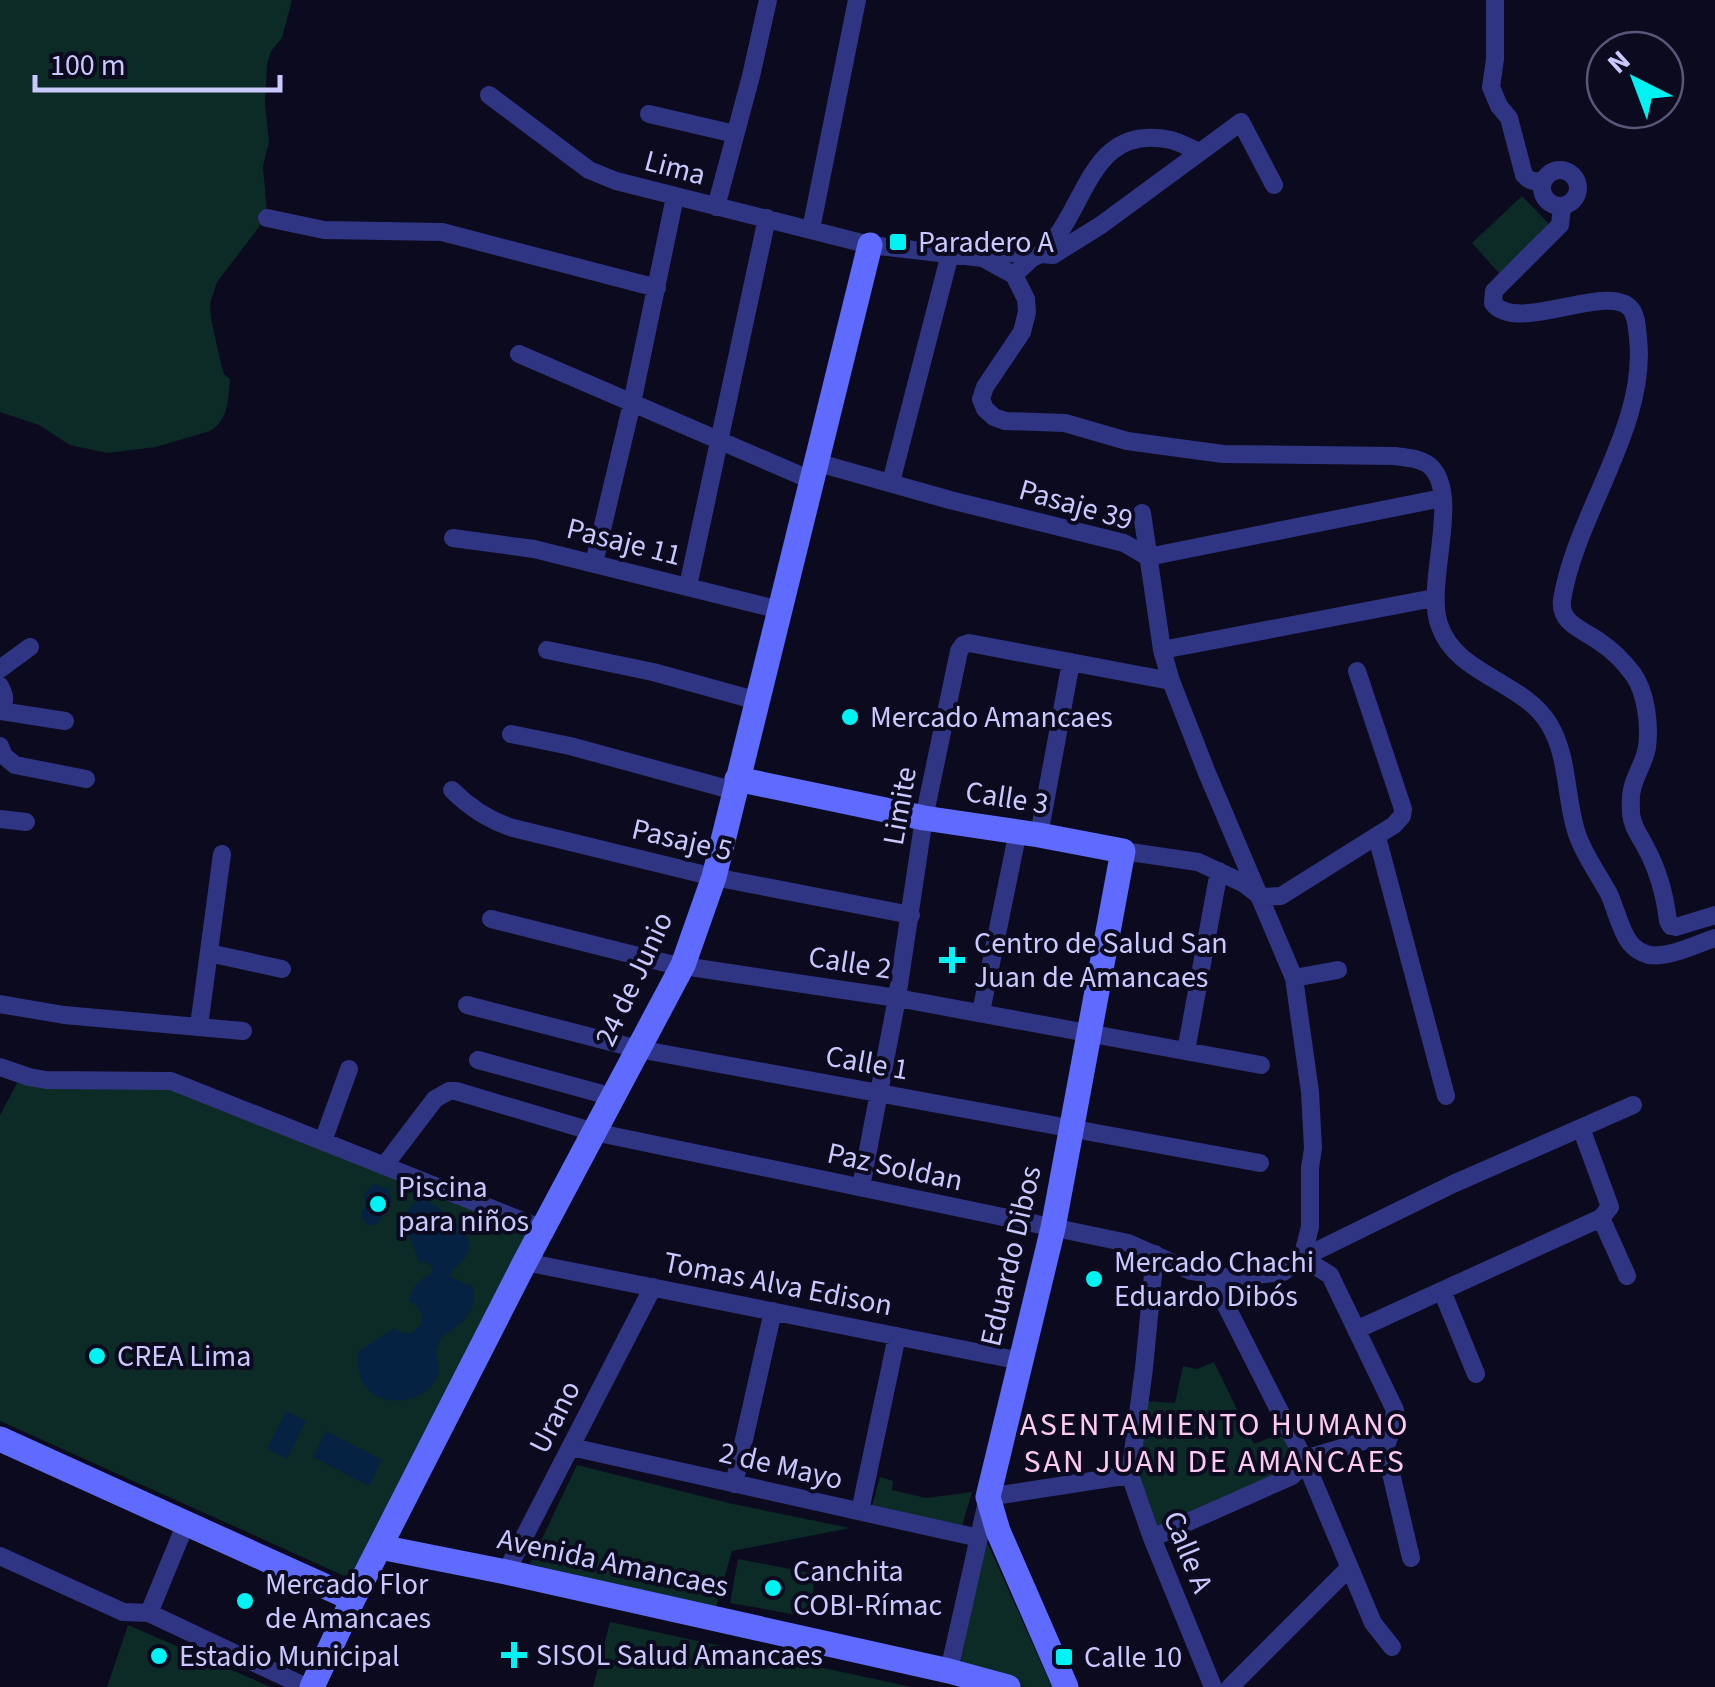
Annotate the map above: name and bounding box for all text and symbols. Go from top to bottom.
scale bar [35,30,280,92]
north arrow [1585,30,1685,130]
text: N [1599,41,1639,83]
text: 100 m [50,44,126,87]
street label: Lima [640,139,710,197]
place label: Paradero A [918,221,1055,264]
marker: Paradero A [887,231,909,253]
street label: Pasaje 39 [1014,468,1138,542]
street label: Pasaje 11 [562,507,686,577]
place label: Mercado Amancaes [870,696,1113,739]
marker: Mercado Amancaes [839,706,861,728]
street label: Limite [872,763,928,849]
street label: Calle 3 [962,770,1052,826]
street label: Pasaje 5 [628,808,736,872]
street label: 24 de Junio [584,905,684,1053]
place label: Centro de Salud San Juan de Amancaes [974,922,1228,999]
street label: Calle 2 [805,935,895,991]
marker: Centro de Salud San Juan de Amancaes [939,947,965,973]
street label: Calle 1 [822,1035,912,1091]
street label: Paz Soldan [823,1132,967,1202]
street label: Eduardo Dibos [969,1162,1053,1350]
place label: Piscina para niños [398,1166,529,1243]
marker: Piscina para niños [367,1193,389,1215]
street label: Tomas Alva Edison [660,1241,896,1327]
place label: Mercado Chachi Eduardo Dibós [1114,1241,1314,1318]
marker: Mercado Chachi Eduardo Dibós [1083,1268,1105,1290]
place label: CREA Lima [117,1335,251,1378]
marker: CREA Lima [86,1345,108,1367]
street label: Urano [518,1373,592,1461]
district label: ASENTAMIENTO HUMANO SAN JUAN DE AMANCAES [1020,1402,1410,1485]
street label: 2 de Mayo [715,1431,847,1501]
street label: Calle A [1152,1505,1224,1600]
street label: Avenida Amancaes [494,1518,732,1608]
place label: Canchita COBI-Rímac [793,1550,942,1627]
place label: Mercado Flor de Amancaes [265,1563,431,1640]
marker: Canchita COBI-Rímac [762,1577,784,1599]
marker: Mercado Flor de Amancaes [234,1590,256,1612]
place label: SISOL Salud Amancaes [536,1634,823,1677]
place label: Estadio Municipal [179,1635,400,1678]
place label: Calle 10 [1084,1636,1182,1679]
marker: SISOL Salud Amancaes [501,1642,527,1668]
marker: Estadio Municipal [148,1645,170,1667]
marker: Calle 10 [1053,1646,1075,1668]

